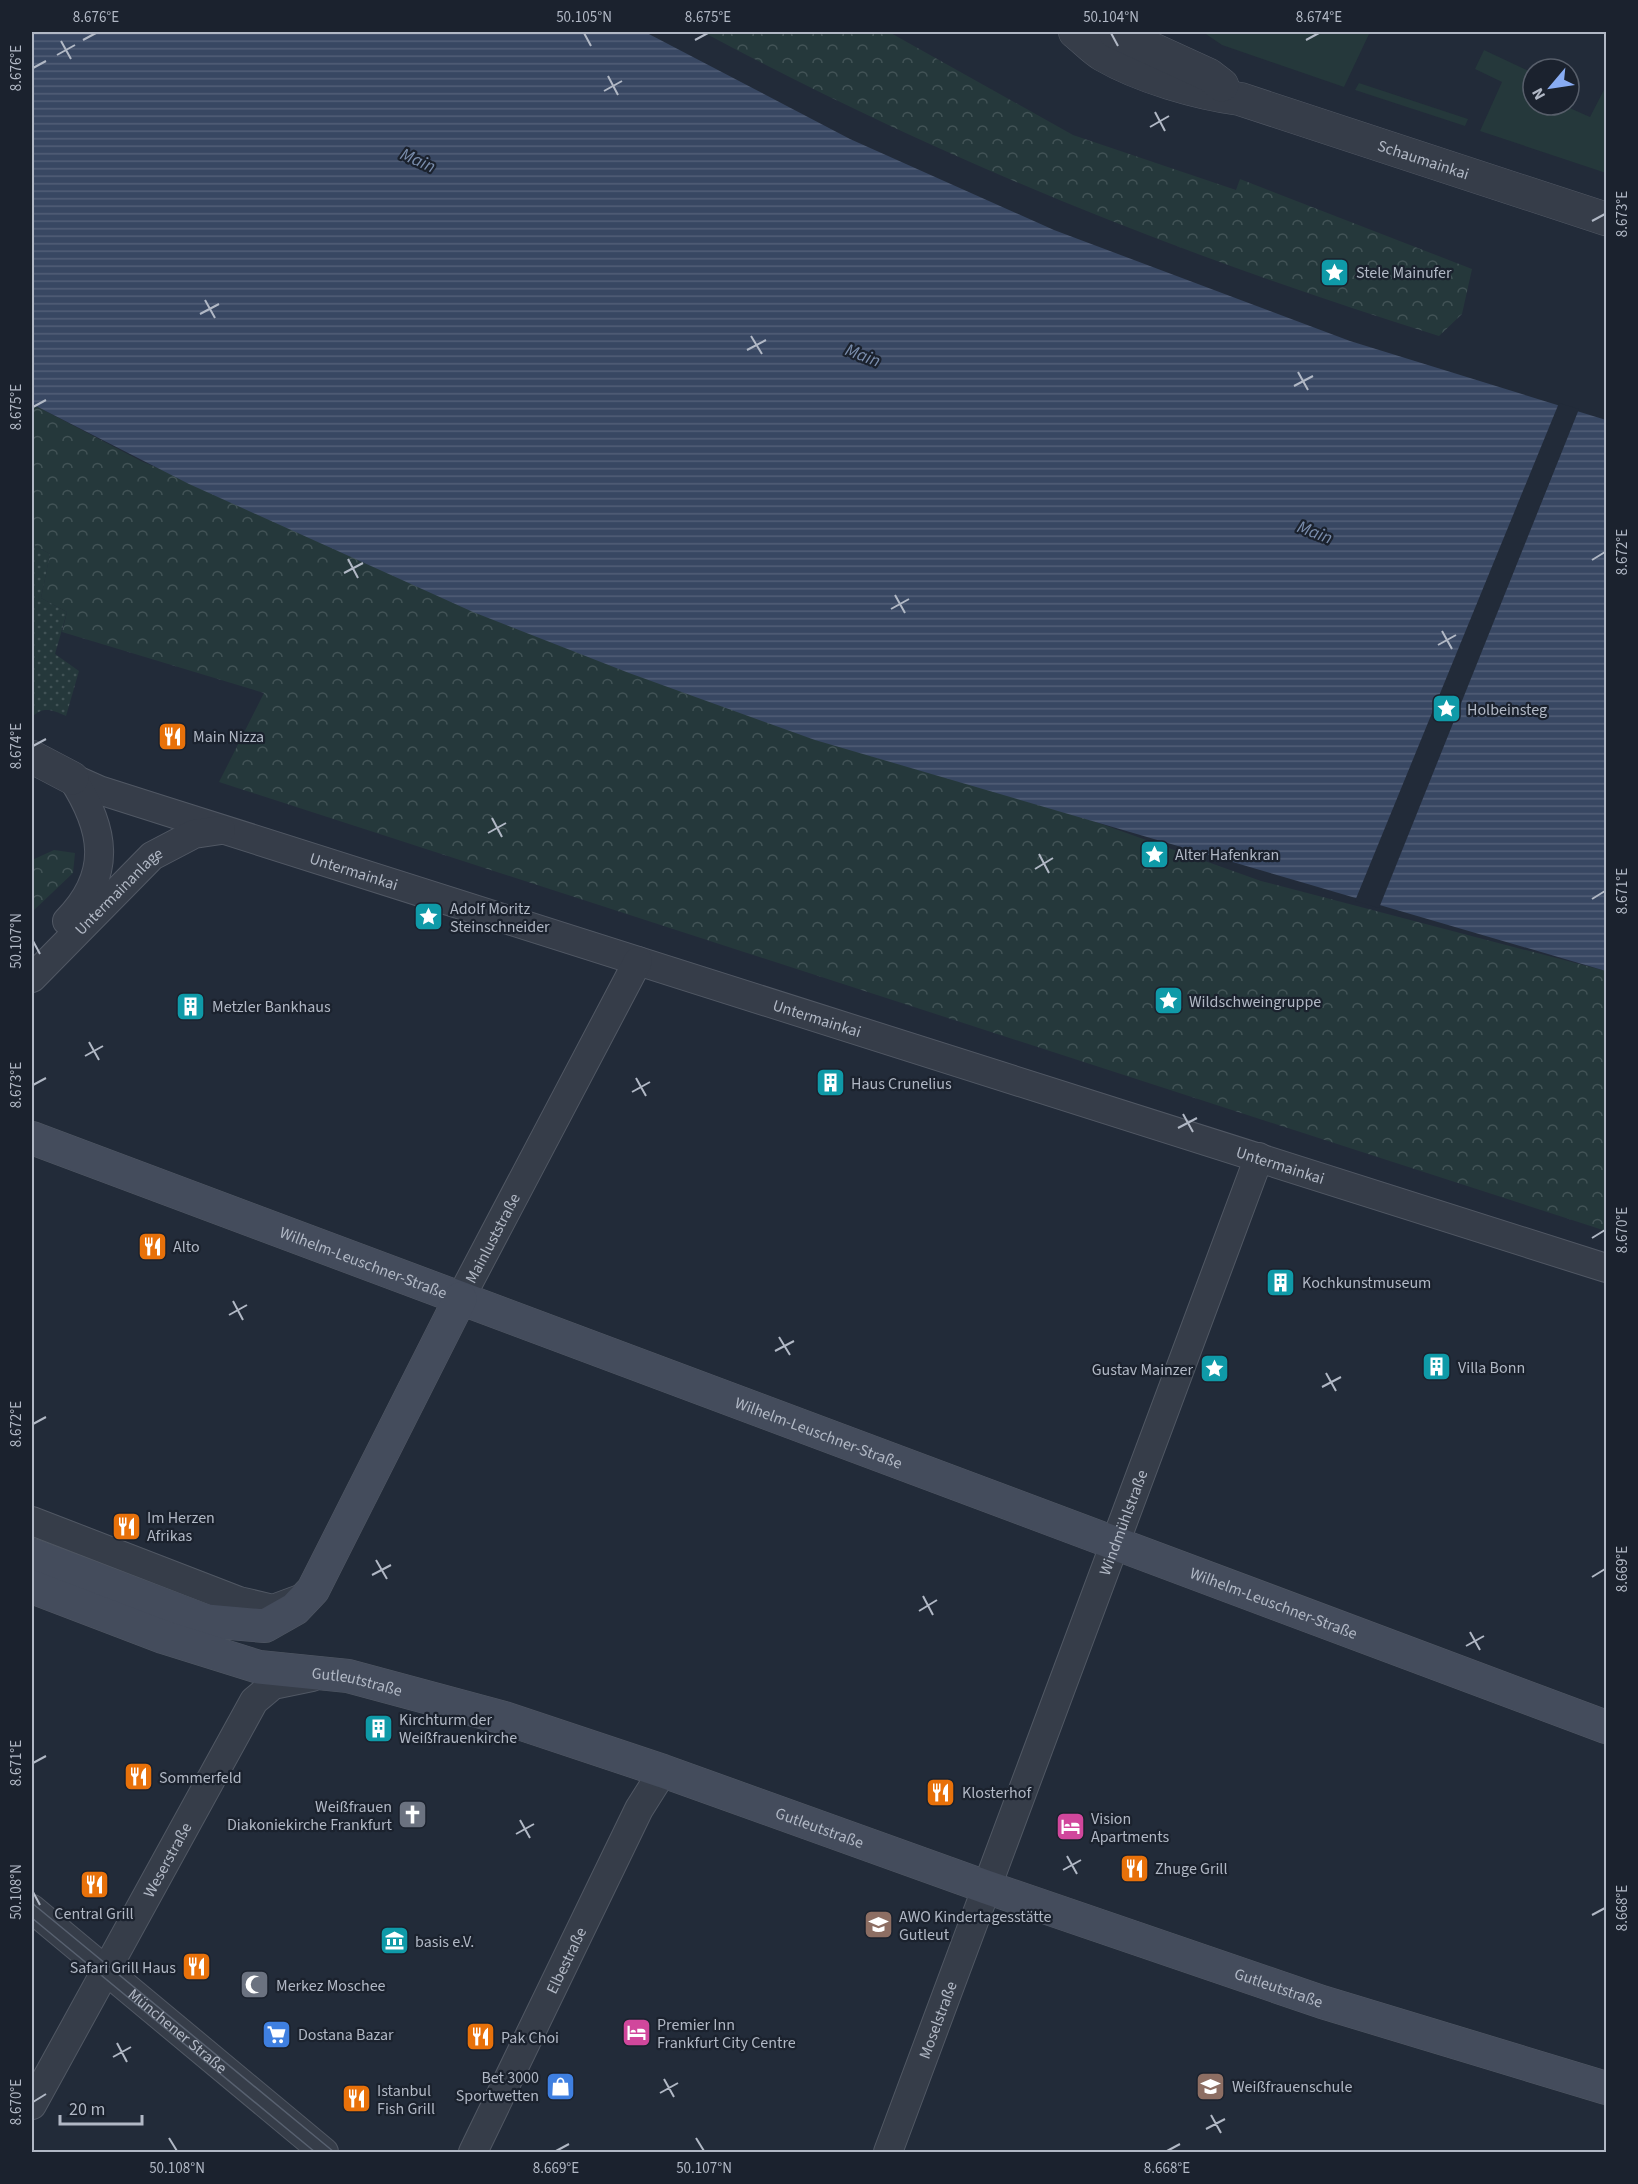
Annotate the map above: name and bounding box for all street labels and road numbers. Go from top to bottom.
street label: Schaumainkai [1375,135,1472,185]
street label: Untermainanlage [70,842,167,940]
street label: Untermainkai [307,848,401,896]
street label: Untermainkai [770,994,864,1043]
street label: Untermainkai [1233,1141,1327,1190]
street label: Mainluststraße [460,1189,526,1287]
street label: Wilhelm-Leuschner-Straße [276,1222,450,1304]
street label: Wilhelm-Leuschner-Straße [732,1392,905,1475]
street label: Windmühlstraße [1094,1467,1153,1579]
street label: Wilhelm-Leuschner-Straße [1187,1562,1360,1645]
street label: Gutleutstraße [311,1662,405,1702]
street label: Gutleutstraße [772,1802,867,1854]
street label: Weserstraße [138,1818,197,1902]
street label: Elbestraße [541,1924,592,1998]
street label: Gutleutstraße [1231,1963,1326,2013]
street label: Moselstraße [914,1978,963,2062]
street label: Münchener Straße [123,1984,232,2079]

